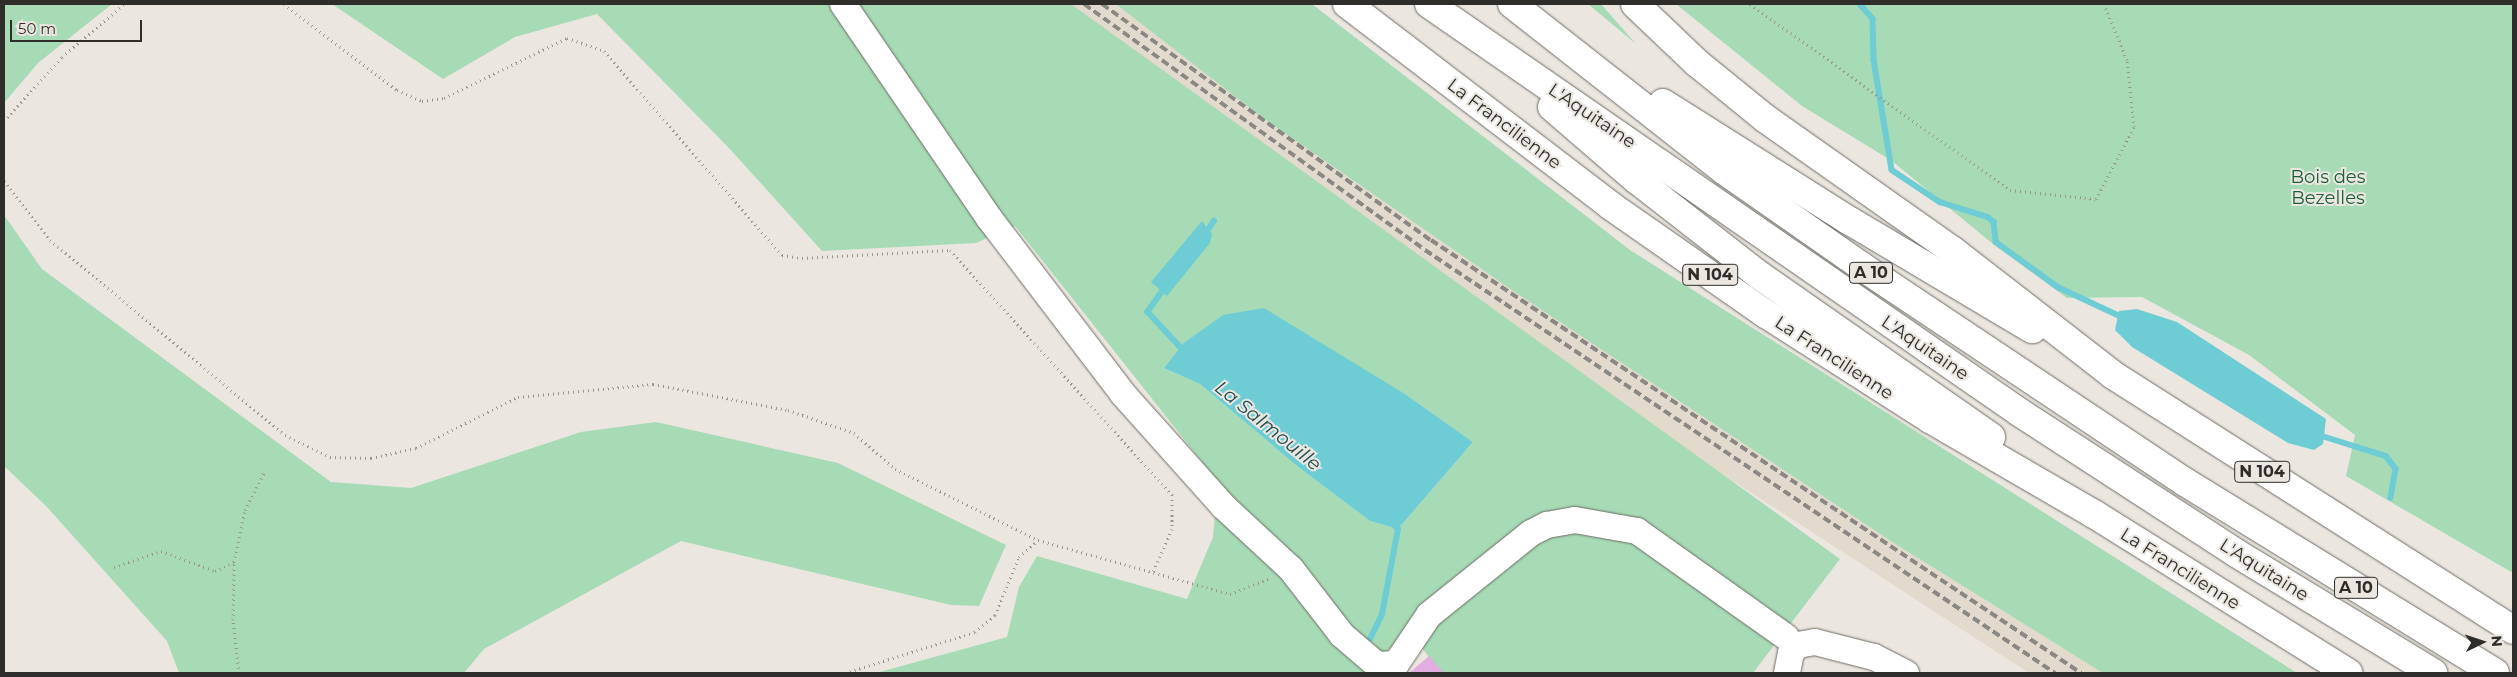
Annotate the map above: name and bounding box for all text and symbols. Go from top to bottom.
scale bar [12,10,145,42]
text: 50 m [18,19,56,38]
street label: La Francilienne [1443,74,1565,174]
street label: L'Aquitaine [1544,79,1640,153]
park label: Bois des Bezelles [2290,167,2366,210]
road number: A 10 [1848,260,1894,286]
road number: N 104 [1681,262,1739,288]
street label: L'Aquitaine [1877,311,1973,385]
street label: La Francilienne [1771,312,1897,404]
water label: La Salmouille [1210,376,1326,476]
road number: N 104 [2233,458,2291,486]
street label: La Francilienne [2116,524,2244,614]
street label: L'Aquitaine [2216,534,2312,606]
road number: A 10 [2334,574,2378,602]
north arrow [2457,617,2507,667]
text: N [2488,635,2506,647]

